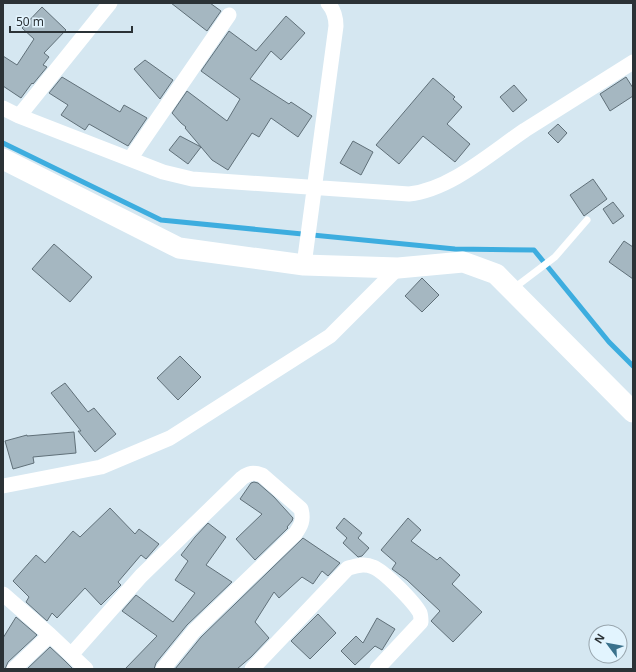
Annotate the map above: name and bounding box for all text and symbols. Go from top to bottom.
scale bar [10,8,132,34]
text: 50 m [16,13,44,30]
north arrow [588,624,628,664]
text: N [590,631,608,646]

